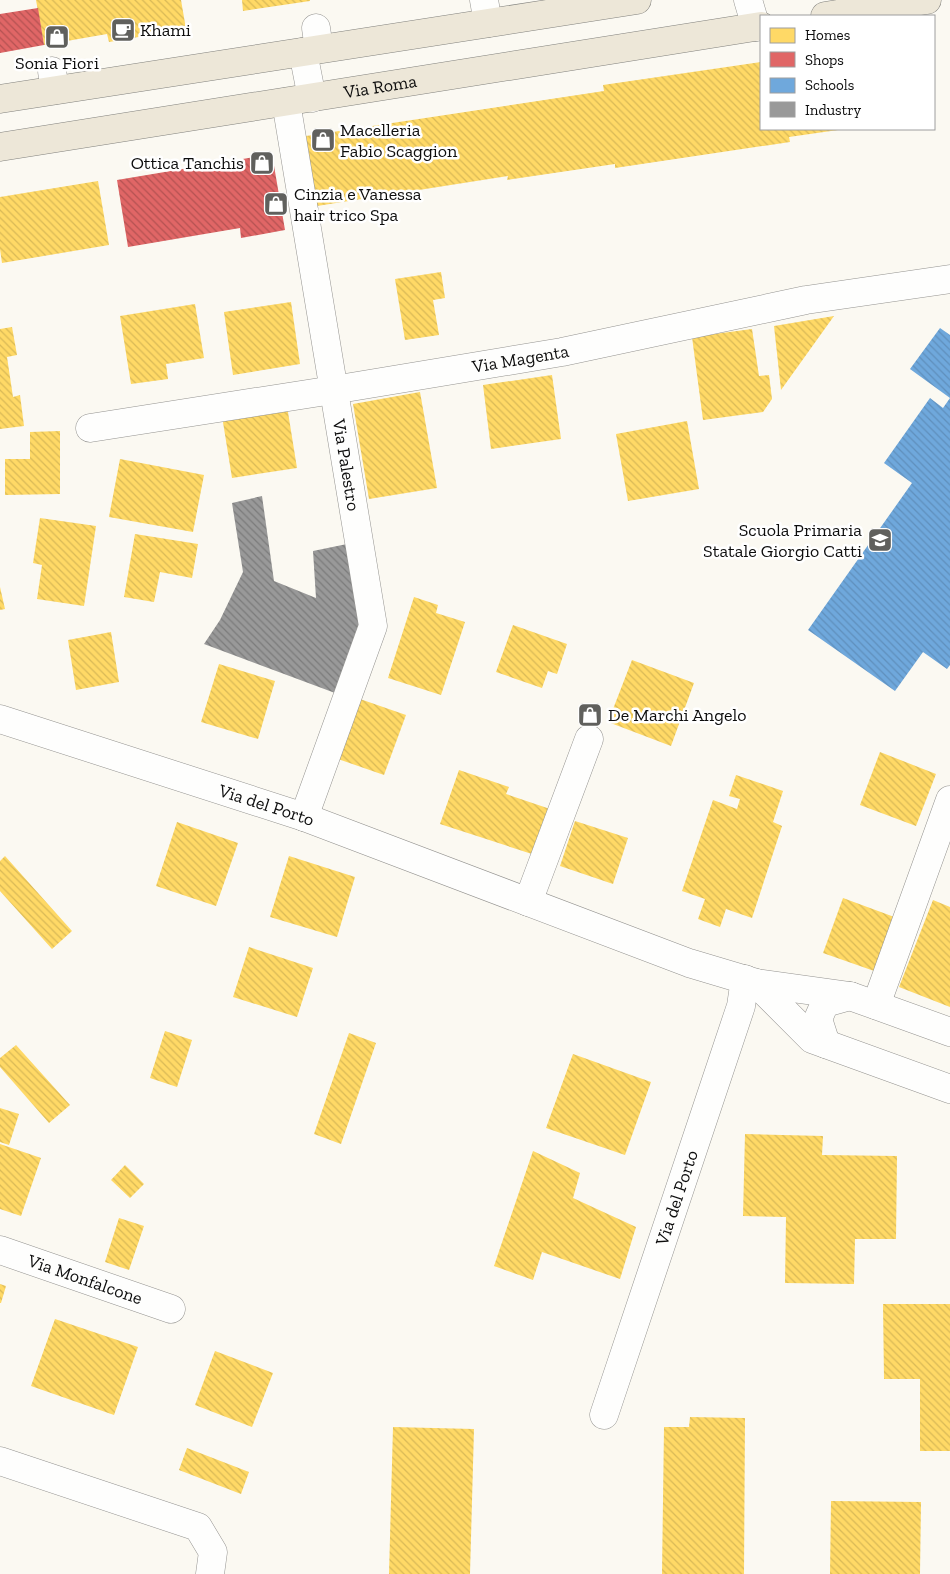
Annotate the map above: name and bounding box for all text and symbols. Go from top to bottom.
legend [760,15,935,130]
cafe icon: Khami [110,17,136,43]
place label: Khami [140,19,191,41]
shop icon: Sonia Fiori [44,24,70,50]
text: Homes [805,26,850,44]
text: Shops [805,51,844,69]
place label: Sonia Fiori [15,52,99,74]
street label: Via Roma [341,70,419,103]
text: Schools [805,76,854,94]
text: Industry [805,101,862,119]
place label: Macelleria Fabio Scaggion [340,119,458,162]
shop icon: Macelleria Fabio Scaggion [310,127,336,153]
shop icon: Ottica Tanchis [249,150,275,176]
place label: Ottica Tanchis [131,152,244,174]
place label: Cinzia e Vanessa hair trico Spa [294,183,422,226]
shop icon: Cinzia e Vanessa hair trico Spa [263,191,289,217]
street label: Via Magenta [470,340,571,378]
street label: Via Palestro [328,417,365,513]
place label: Scuola Primaria Statale Giorgio Catti [703,519,862,562]
school or university icon: Scuola Primaria Statale Giorgio Catti [867,527,893,553]
shop icon: De Marchi Angelo [577,702,603,728]
place label: De Marchi Angelo [608,704,747,726]
street label: Via del Porto [215,779,317,831]
street label: Via del Porto [650,1147,703,1249]
street label: Via Monfalcone [24,1249,145,1309]

